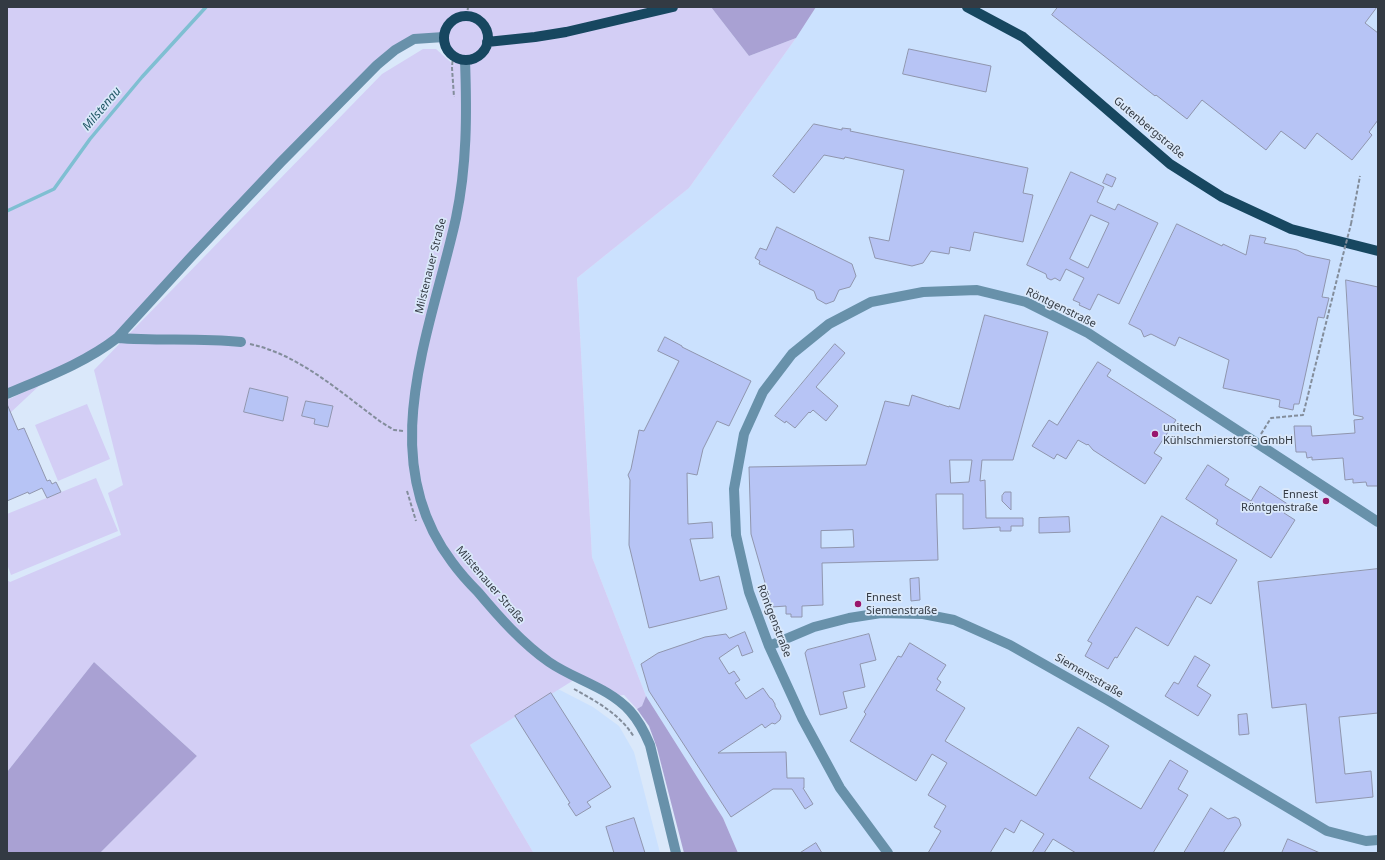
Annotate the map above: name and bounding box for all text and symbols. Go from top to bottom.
water label: Milstenau [80,84,124,134]
street label: Gutenbergstraße [1111,94,1187,162]
street label: Milstenauer Straße [413,217,449,315]
street label: Röntgenstraße [1024,285,1098,331]
place label: unitech Kühlschmierstoffe GmbH [1163,421,1293,447]
marker: unitech Kühlschmierstoffe GmbH [1150,429,1160,439]
place label: Ennest Röntgenstraße [1241,488,1318,514]
marker: Ennest Röntgenstraße [1321,496,1331,506]
street label: Milstenauer Straße [453,544,527,626]
street label: Röntgenstraße [754,583,794,659]
place label: Ennest Siemenstraße [866,591,937,617]
marker: Ennest Siemenstraße [853,599,863,609]
street label: Siemensstraße [1053,651,1125,701]

